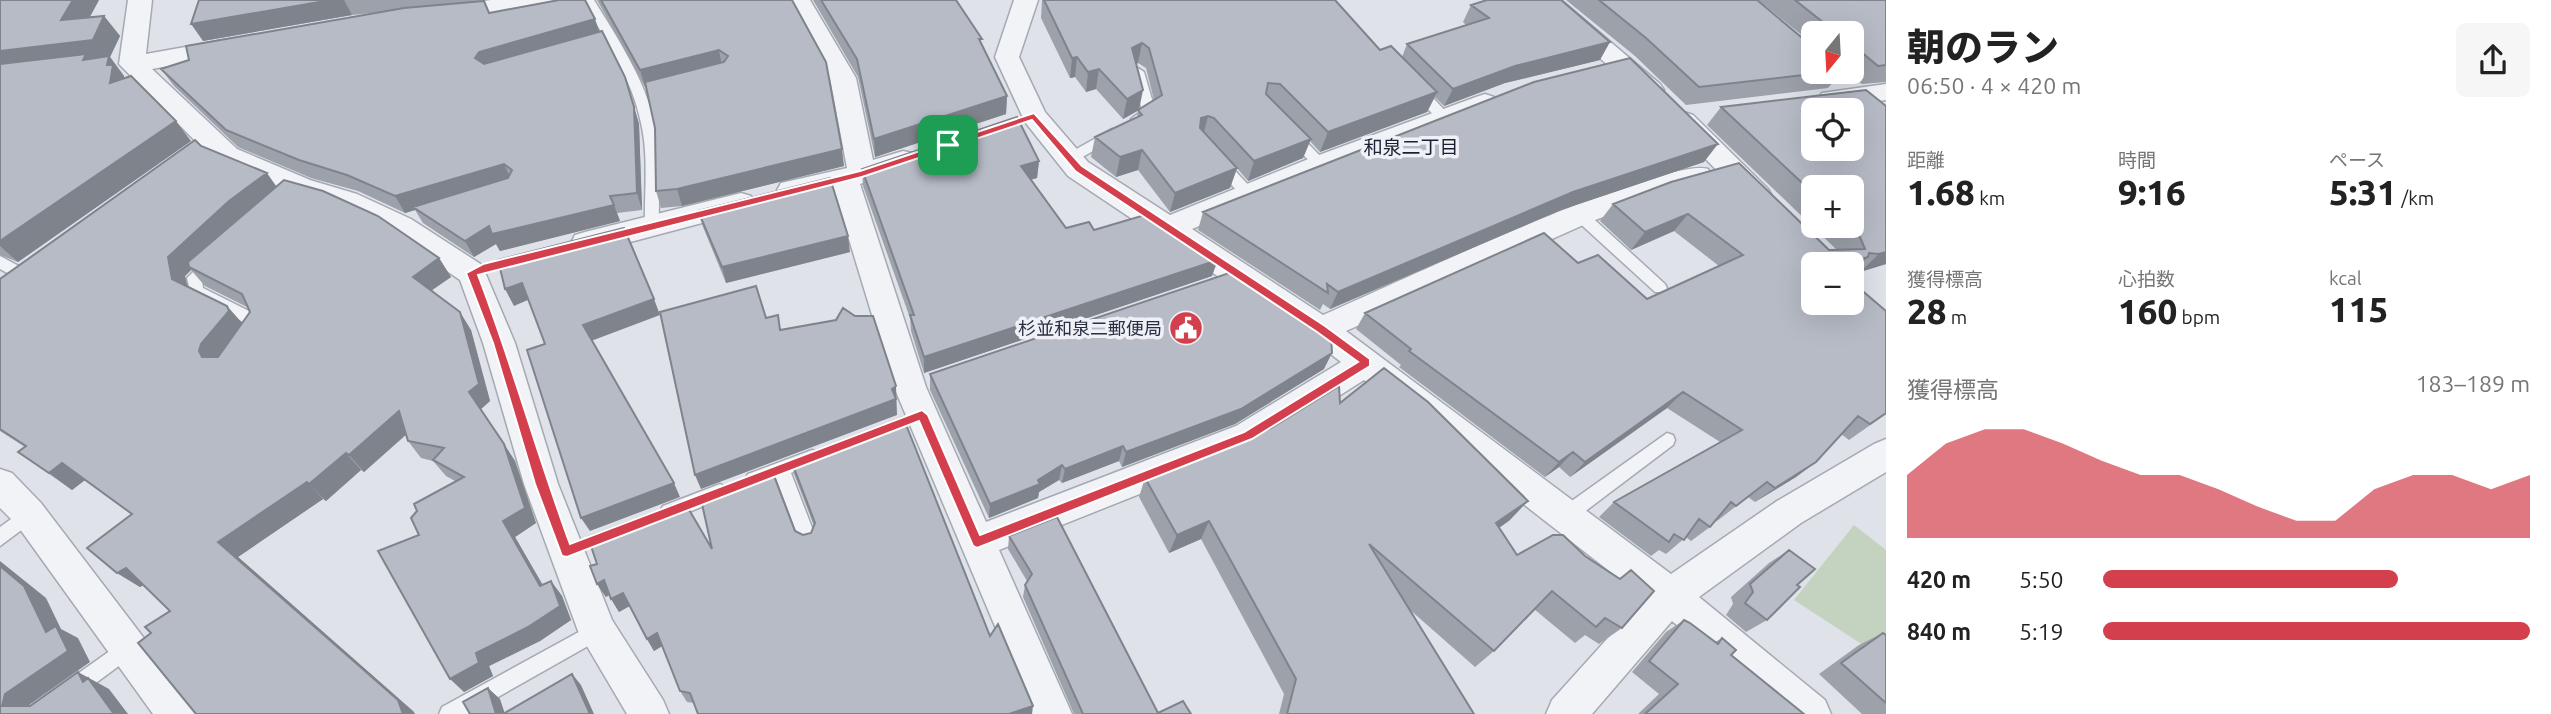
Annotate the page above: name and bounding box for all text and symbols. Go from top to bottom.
north arrow [1801,21,1864,84]
map controls [1801,21,1864,315]
button: share [2456,23,2530,97]
text: 朝のラン [1907,26,2059,68]
text: 06:50 · 4 × 420 m [1907,73,2081,98]
button: locate [1801,98,1864,161]
pin [918,115,978,175]
icon: arrive [929,126,967,164]
district label: 和泉二丁目 [1363,136,1459,158]
text: 距離 [1907,149,1945,171]
text: 時間 [2118,149,2156,171]
text: ペース [2329,149,2385,171]
text: 1.68 [1907,172,1975,212]
text: 9:16 [2118,172,2186,212]
text: 5:31 [2329,172,2397,212]
button: + [1801,175,1864,238]
text: km [1975,187,2005,209]
text: /km [2397,187,2434,209]
button: − [1801,252,1864,315]
text: kcal [2329,267,2362,289]
text: 獲得標高 [1907,268,1983,290]
text: 心拍数 [2118,268,2175,290]
text: 115 [2329,289,2388,329]
text: 28 [1907,291,1946,331]
text: 160 [2118,291,2177,331]
text: m [1946,306,1967,328]
text: bpm [2177,306,2220,328]
public building icon: 杉並和泉二郵便局 [1167,309,1205,347]
place label: 杉並和泉二郵便局 [1018,318,1162,338]
text: 183–189 m [2416,371,2530,396]
text: 獲得標高 [1907,377,1999,402]
text: 420 m [1907,567,1971,592]
text: 5:50 [2019,567,2064,592]
text: 840 m [1907,619,1971,644]
text: 5:19 [2019,619,2064,644]

